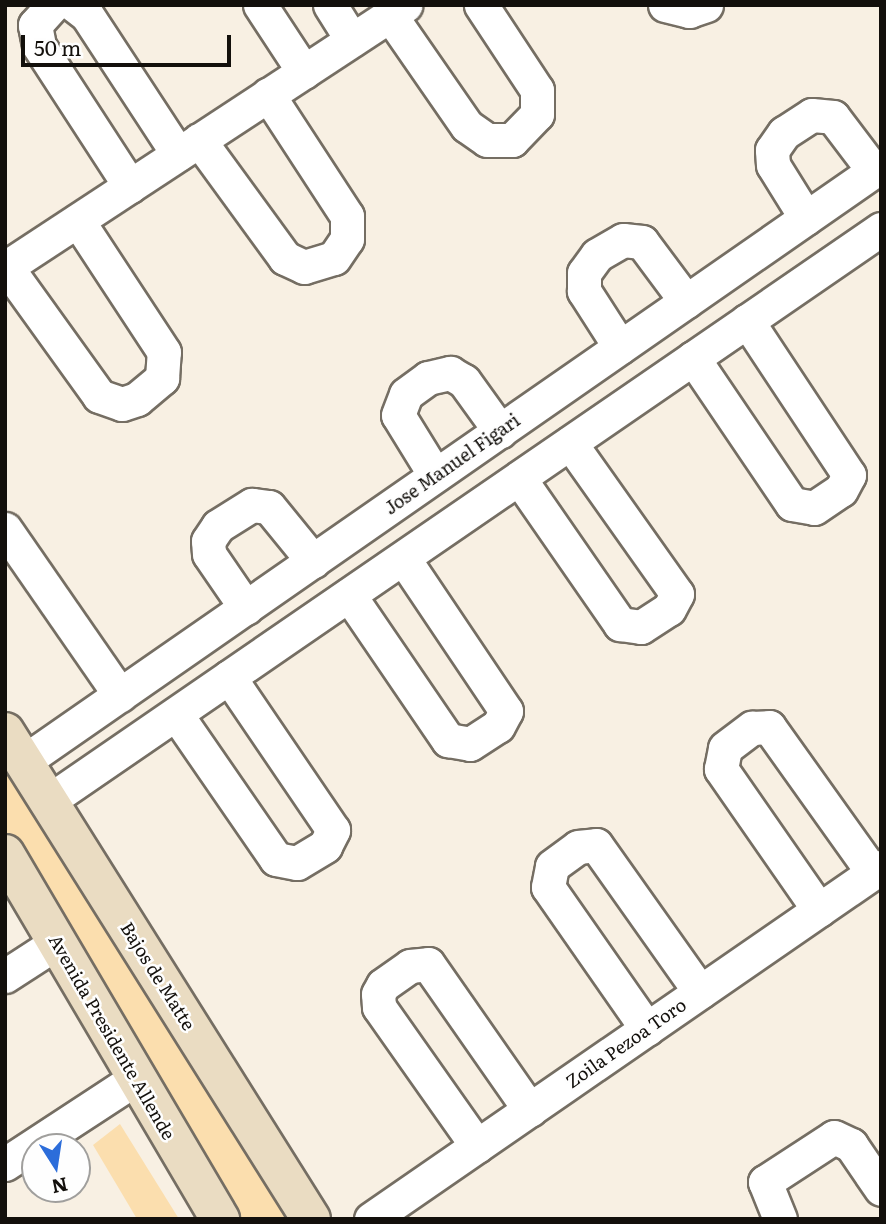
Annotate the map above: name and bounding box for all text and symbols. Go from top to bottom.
scale bar [24,21,234,65]
text: 50 m [34,31,81,62]
street label: Jose Manuel Figari [380,409,524,519]
street label: Bajos de Matte [116,918,200,1034]
street label: Avenida Presidente Allende [44,931,180,1143]
street label: Zoila Pezoa Toro [562,994,690,1092]
north arrow [21,1133,91,1203]
text: N [49,1171,71,1202]

